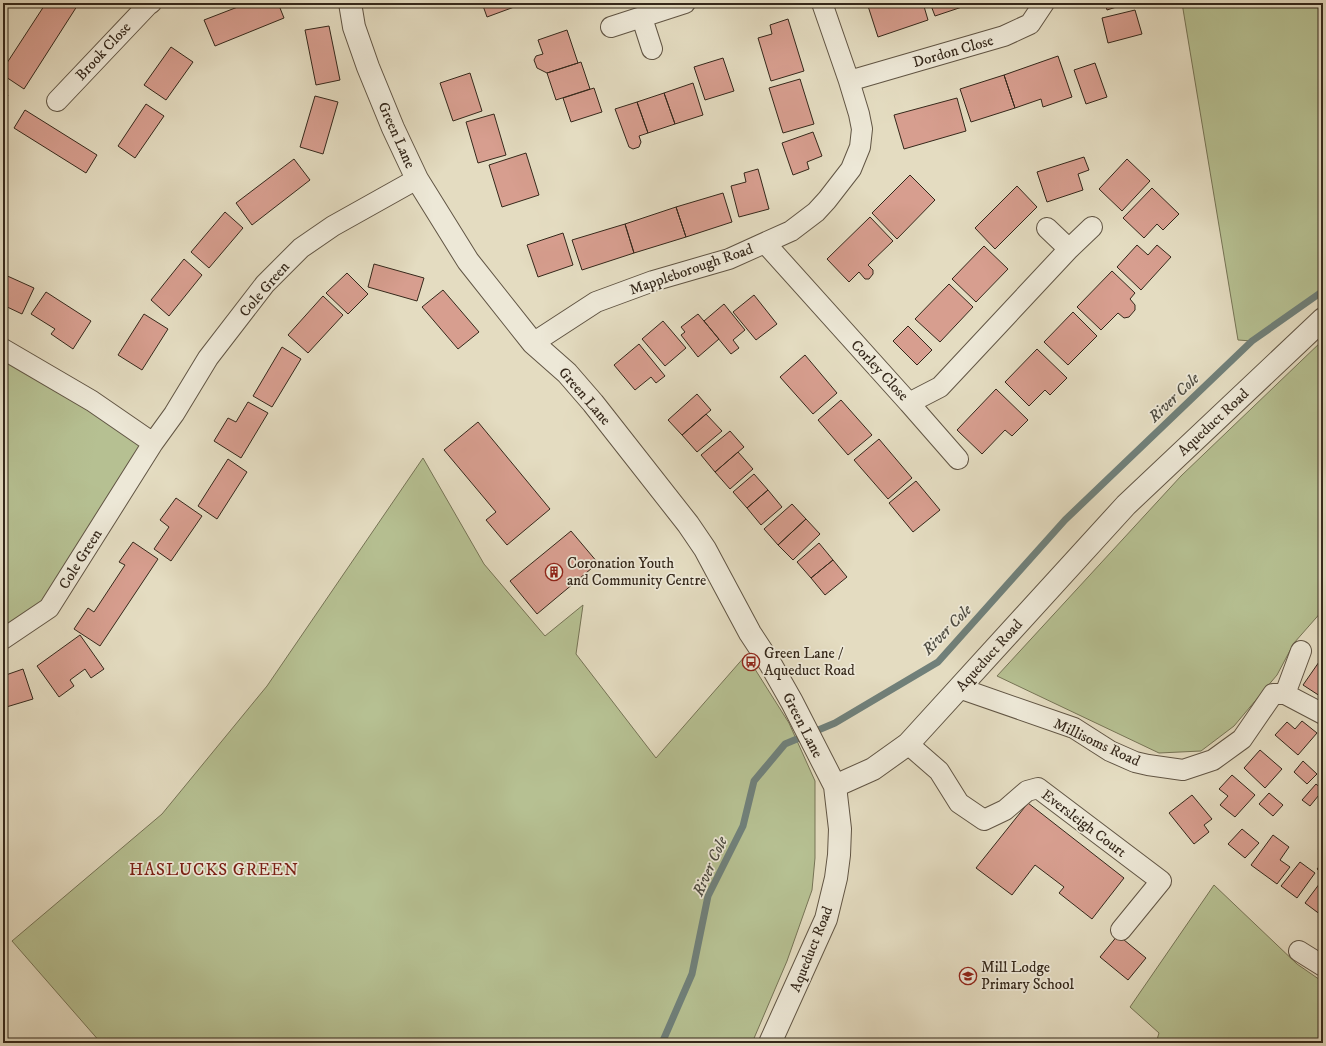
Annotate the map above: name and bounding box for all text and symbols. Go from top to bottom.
street label: Brook Close [71,18,135,85]
street label: Dordon Close [911,31,996,72]
street label: Green Lane [373,99,420,171]
street label: Mappleborough Road [627,239,756,300]
street label: Cole Green [235,258,294,321]
street label: Corley Close [847,336,913,405]
street label: Green Lane [554,363,615,429]
water label: River Cole [1143,368,1204,428]
street label: Aqueduct Road [1174,384,1253,460]
street label: Cole Green [55,526,106,593]
place label: Coronation Youth and Community Centre [567,554,706,590]
building icon: Coronation Youth and Community Centre [544,562,564,582]
water label: River Cole [917,600,976,660]
street label: Aqueduct Road [952,615,1027,695]
place label: Green Lane / Aqueduct Road [764,644,855,680]
bus stop icon: Green Lane / Aqueduct Road [741,652,761,672]
street label: Green Lane [778,689,827,761]
street label: Millisoms Road [1050,714,1144,771]
street label: Eversleigh Court [1037,785,1130,862]
water label: River Cole [688,833,732,900]
district label: HASLUCKS GREEN [129,859,299,881]
street label: Aqueduct Road [786,903,837,995]
place label: Mill Lodge Primary School [981,958,1074,994]
school or university icon: Mill Lodge Primary School [958,966,978,986]

